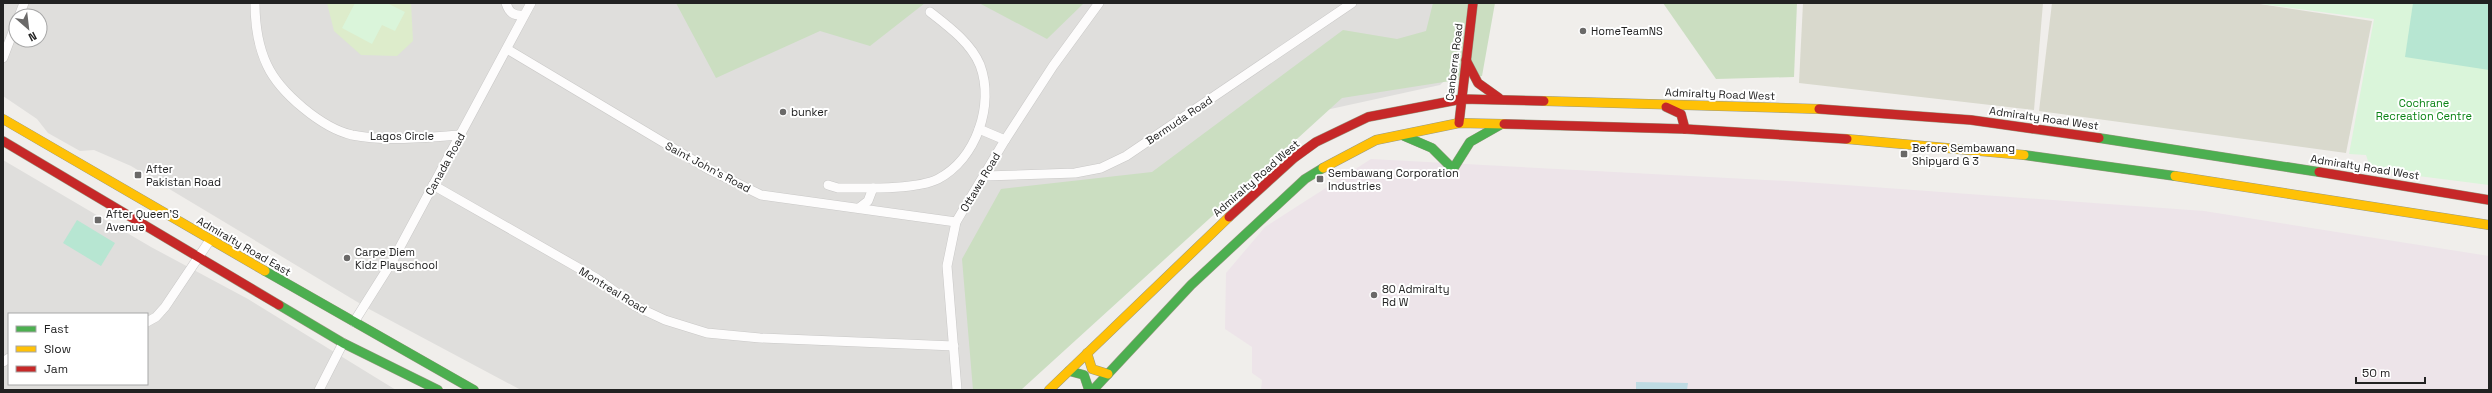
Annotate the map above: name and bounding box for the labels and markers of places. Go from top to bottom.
place label: HomeTeamNS [1591,24,1663,38]
marker: HomeTeamNS [1578,26,1588,36]
place label: bunker [791,105,828,119]
marker: bunker [778,107,788,117]
place label: Before Sembawang Shipyard G 3 [1912,141,2015,168]
marker: Before Sembawang Shipyard G 3 [1899,149,1909,159]
place label: After Pakistan Road [146,162,221,189]
place label: Sembawang Corporation Industries [1328,166,1459,193]
marker: After Pakistan Road [133,170,143,180]
marker: Sembawang Corporation Industries [1315,174,1325,184]
place label: After Queen'S Avenue [106,207,179,234]
marker: After Queen'S Avenue [93,215,103,225]
place label: Carpe Diem Kidz Playschool [355,245,438,272]
marker: Carpe Diem Kidz Playschool [342,253,352,263]
place label: 80 Admiralty Rd W [1382,282,1450,309]
marker: 80 Admiralty Rd W [1369,290,1379,300]

